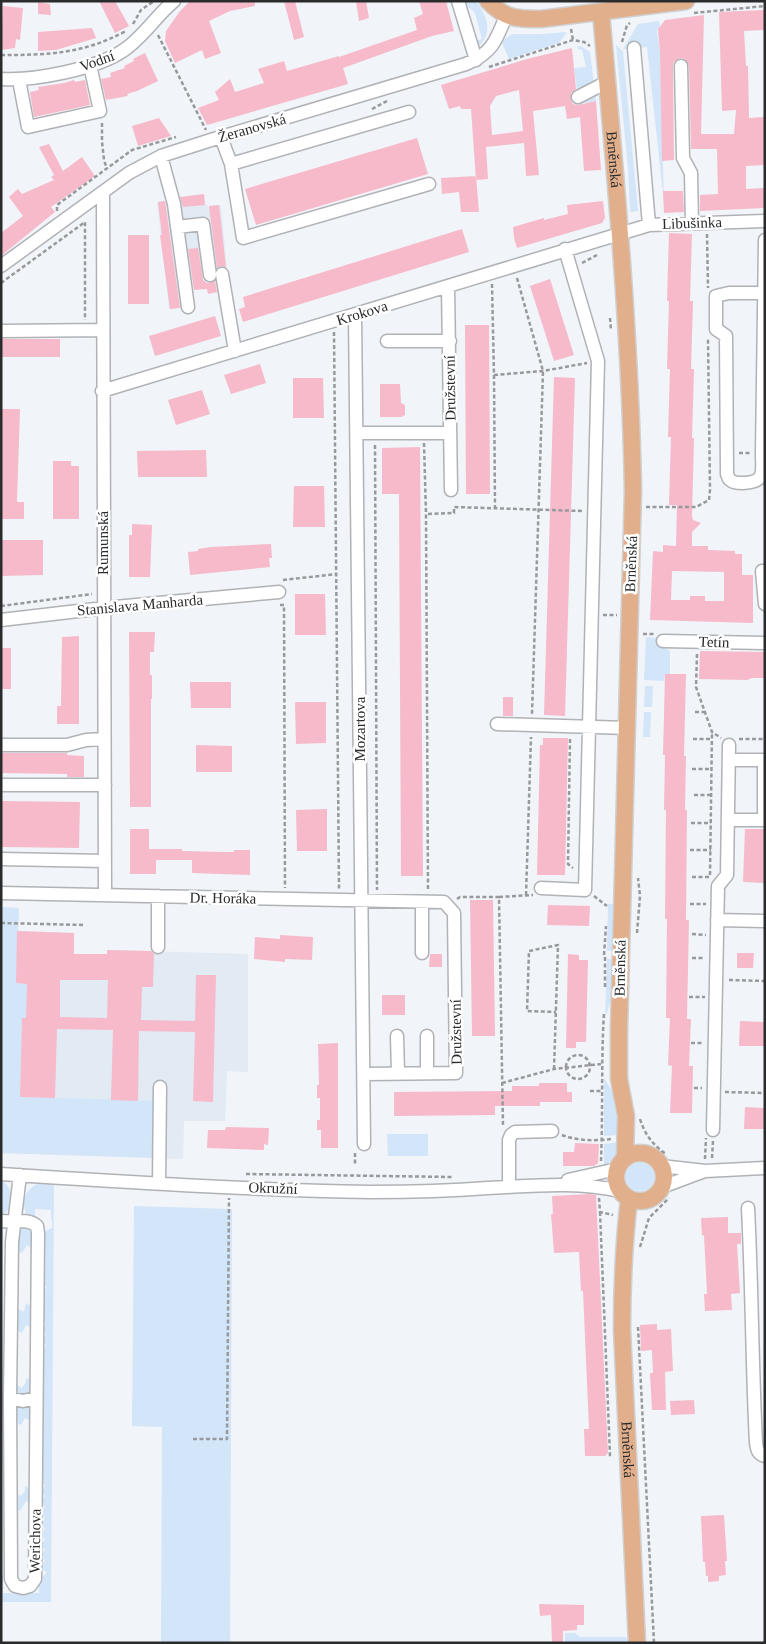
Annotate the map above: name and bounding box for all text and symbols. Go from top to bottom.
street label: Vodní [78,47,116,75]
street label: Žeranovská [216,111,288,145]
street label: Brněnská [604,131,624,189]
street label: Libušinka [662,214,723,232]
street label: Krokova [335,298,390,328]
street label: Družstevní [441,355,459,421]
street label: Rumunská [95,511,111,575]
street label: Brněnská [622,535,640,593]
street label: Stanislava Manharda [76,592,204,618]
street label: Tetín [698,633,730,651]
street label: Mozartova [352,696,368,761]
street label: Dr. Horáka [190,889,257,907]
street label: Brněnská [612,939,628,996]
street label: Družstevní [447,999,465,1065]
street label: Okružní [248,1179,298,1197]
street label: Brněnská [618,1421,637,1479]
street label: Werichova [26,1508,44,1573]

